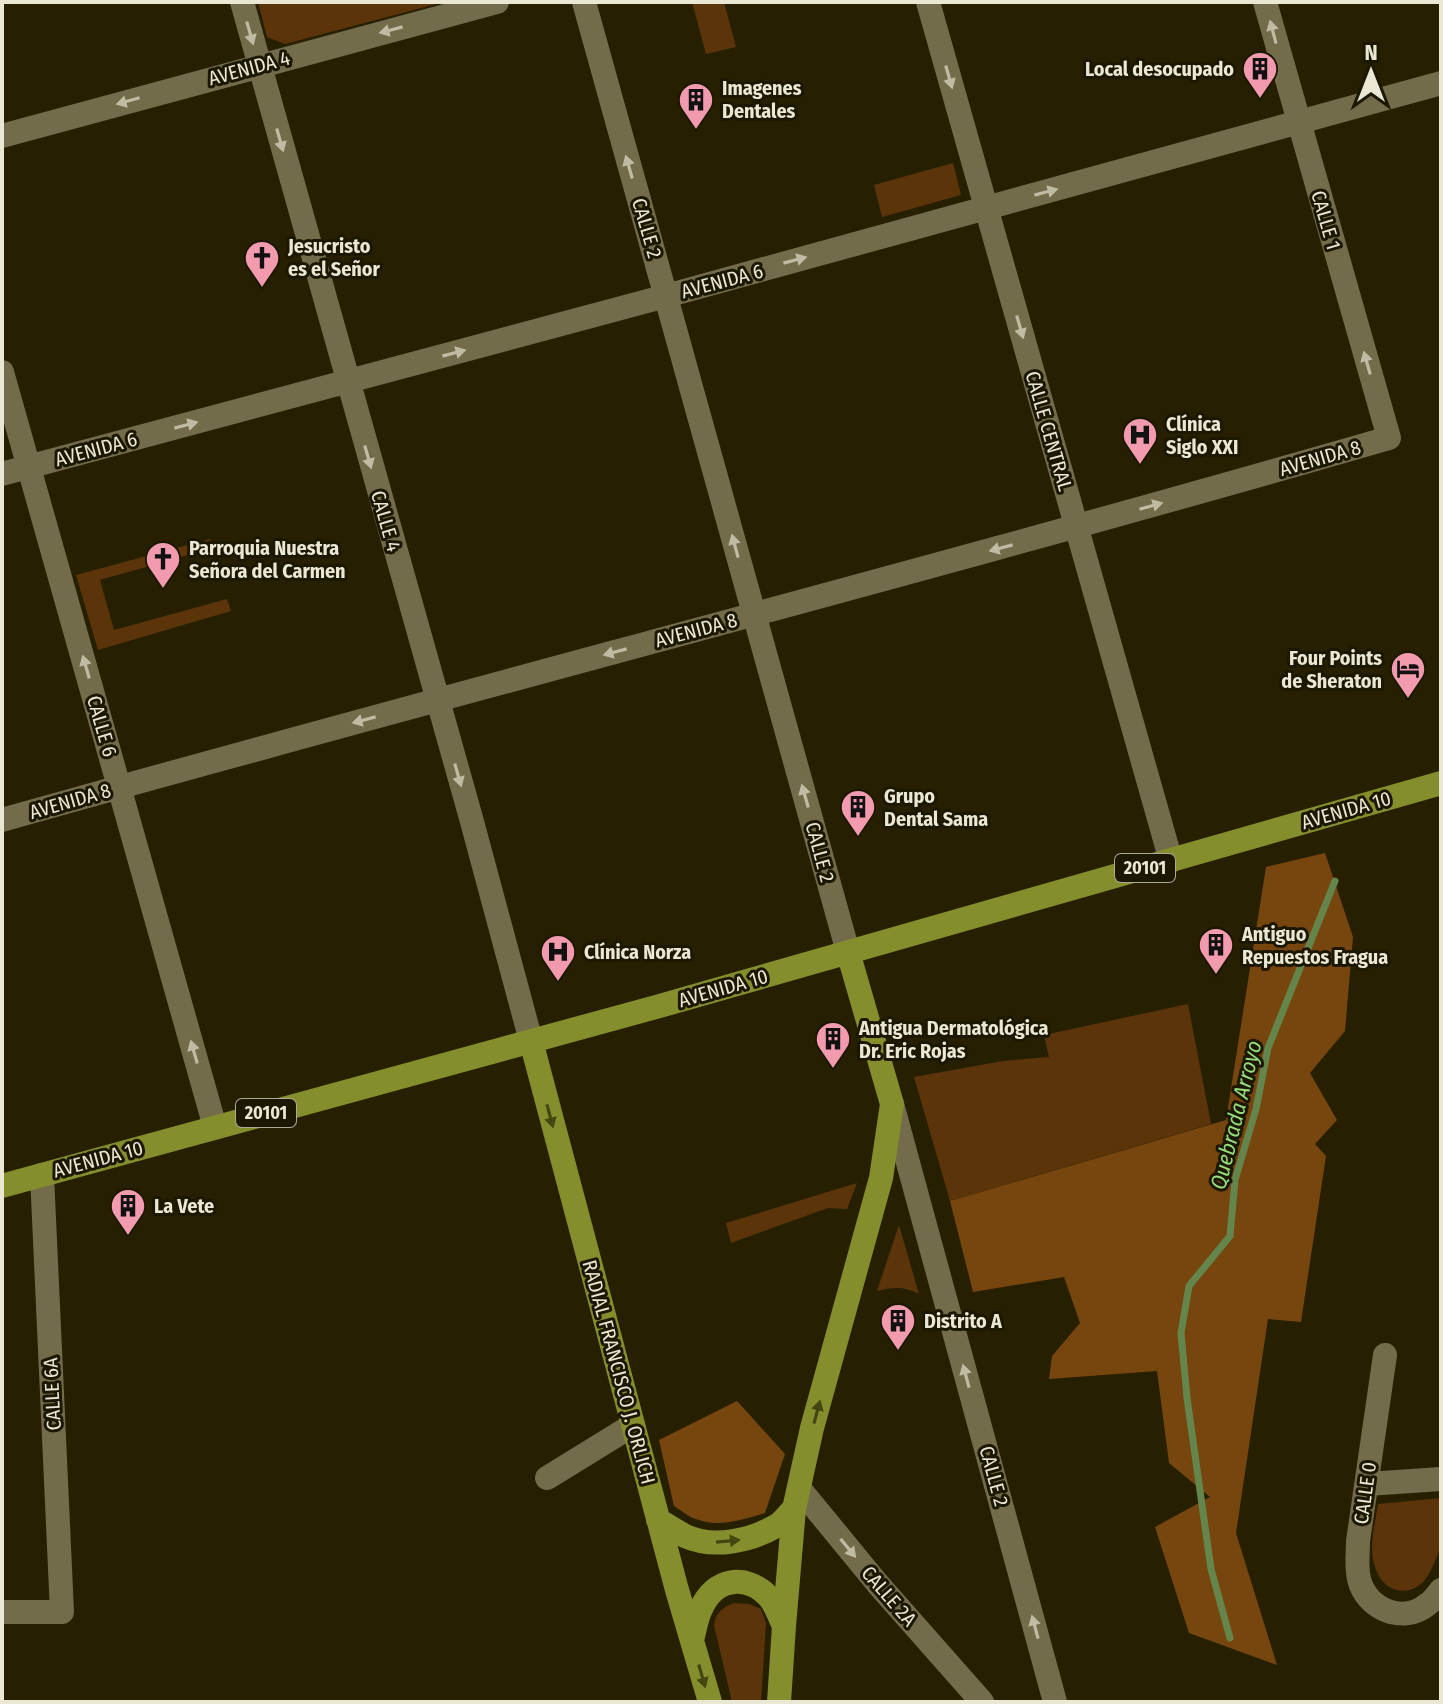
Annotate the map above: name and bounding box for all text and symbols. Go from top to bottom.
one-way arrow [1266,20,1279,44]
one-way arrow [245,21,257,46]
one-way arrow [379,24,404,36]
north arrow [1331,32,1411,112]
text: N [1364,39,1378,66]
street label: AVENIDA 4 [206,46,293,90]
building icon: Local desocupado [1241,50,1279,100]
place label: Local desocupado [1085,57,1234,81]
one-way arrow [944,65,956,90]
place label: Imagenes Dentales [722,76,802,123]
building icon: Imagenes Dentales [677,81,715,131]
one-way arrow [115,95,139,108]
one-way arrow [274,129,287,153]
one-way arrow [623,154,635,179]
one-way arrow [1033,185,1058,197]
street label: CALLE 1 [1306,188,1346,252]
street label: CALLE 2 [627,195,667,261]
place label: Jesucristo es el Señor [287,234,380,281]
church icon: Jesucristo es el Señor [243,239,281,289]
one-way arrow [783,254,808,266]
street label: AVENIDA 6 [678,259,766,303]
one-way arrow [1014,316,1027,340]
one-way arrow [442,346,466,359]
one-way arrow [1360,350,1373,374]
street label: CALLE CENTRAL [1020,368,1078,494]
place label: Clínica Siglo XXI [1166,412,1238,459]
hospital icon: Clínica Siglo XXI [1121,416,1159,466]
one-way arrow [173,419,198,431]
street label: AVENIDA 6 [52,427,140,471]
street label: AVENIDA 8 [1276,435,1364,481]
one-way arrow [362,445,375,469]
street label: CALLE 4 [366,488,406,554]
one-way arrow [1140,499,1164,512]
one-way arrow [728,533,740,558]
place label: Parroquia Nuestra Señora del Carmen [189,536,346,583]
church icon: Parroquia Nuestra Señora del Carmen [144,540,182,590]
one-way arrow [988,542,1013,554]
street label: AVENIDA 8 [652,608,740,652]
one-way arrow [602,646,627,658]
place label: Four Points de Sheraton [1281,646,1382,693]
hotel icon: Four Points de Sheraton [1389,650,1427,700]
one-way arrow [79,655,91,680]
street label: CALLE 6 [82,693,122,759]
one-way arrow [351,715,376,727]
one-way arrow [452,764,465,788]
street label: AVENIDA 8 [26,778,114,824]
one-way arrow [798,784,811,808]
place label: Grupo Dental Sama [884,784,988,831]
street label: AVENIDA 10 [1298,786,1394,834]
building icon: Grupo Dental Sama [839,788,877,838]
street label: CALLE 2 [800,819,840,885]
road number: 20101 [1115,854,1175,882]
place label: Antiguo Repuestos Fragua [1241,922,1388,969]
building icon: Antiguo Repuestos Fragua [1197,926,1235,976]
hospital icon: Clínica Norza [539,933,577,983]
place label: Clínica Norza [584,940,691,964]
street label: AVENIDA 10 [675,964,771,1012]
place label: Antigua Dermatológica Dr. Eric Rojas [858,1016,1048,1063]
building icon: Antigua Dermatológica Dr. Eric Rojas [814,1020,852,1070]
water label: Quebrada Arroyo [1204,1038,1268,1192]
one-way arrow [187,1040,200,1064]
road number: 20101 [236,1099,296,1127]
one-way arrow [545,1104,557,1129]
street label: AVENIDA 10 [50,1135,146,1183]
building icon: La Vete [109,1187,147,1237]
place label: La Vete [154,1194,214,1218]
street label: RADIAL FRANCISCO J. ORLICH [577,1257,661,1487]
building icon: Distrito A [879,1302,917,1352]
place label: Distrito A [924,1309,1003,1333]
street label: CALLE 6A [38,1356,66,1431]
one-way arrow [959,1363,972,1387]
one-way arrow [811,1400,823,1425]
street label: CALLE 2 [974,1443,1014,1509]
street label: CALLE 0 [1349,1460,1381,1526]
one-way arrow [716,1534,741,1547]
one-way arrow [839,1538,856,1558]
street label: CALLE 2A [856,1561,922,1631]
one-way arrow [1028,1614,1040,1639]
one-way arrow [696,1664,709,1688]

